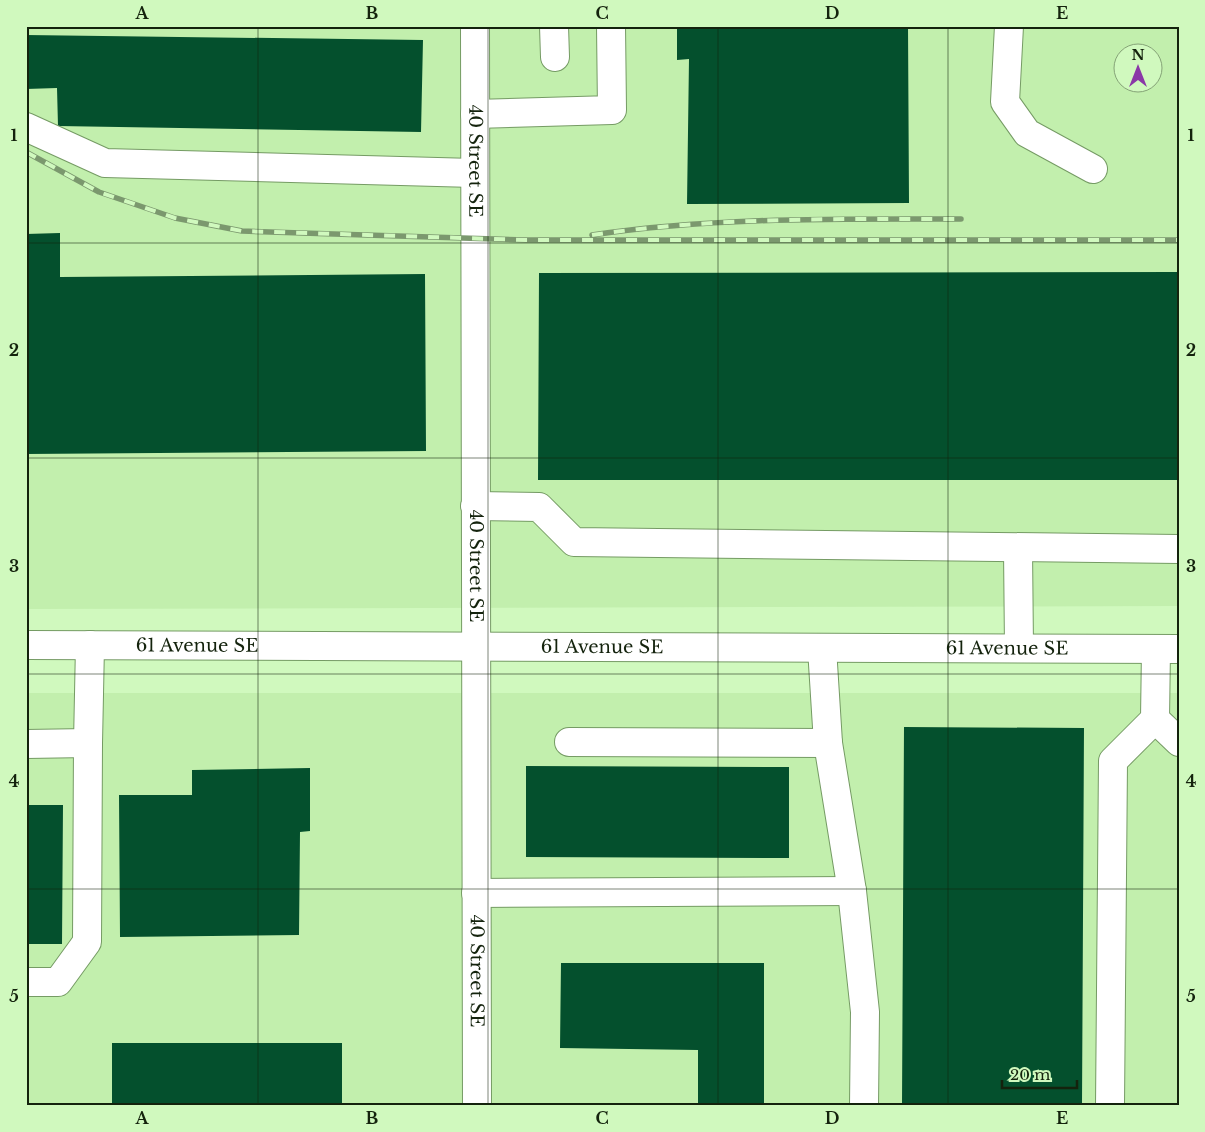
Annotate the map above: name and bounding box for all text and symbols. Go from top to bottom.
text: A [135,3,150,23]
text: B [366,3,379,23]
text: C [595,3,609,23]
text: D [825,3,839,23]
text: E [1056,3,1068,23]
north arrow [1112,42,1162,92]
text: N [1131,46,1145,64]
street label: 40 Street SE [464,105,486,217]
text: 1 [11,125,18,145]
text: 1 [1188,125,1195,145]
text: 2 [9,340,19,360]
text: 2 [1186,340,1196,360]
street label: 40 Street SE [465,510,487,622]
text: 3 [9,556,19,576]
text: 3 [1186,556,1196,576]
street label: 61 Avenue SE [136,634,258,657]
street label: 61 Avenue SE [541,636,663,658]
street label: 61 Avenue SE [946,637,1068,660]
text: 4 [9,771,19,791]
text: 4 [1186,771,1196,791]
street label: 40 Street SE [466,915,488,1027]
text: 5 [9,986,19,1006]
text: 5 [1186,986,1196,1006]
scale bar [1002,1057,1078,1089]
text: 20 m [1010,1065,1050,1084]
text: A [135,1108,150,1128]
text: B [366,1108,379,1128]
text: C [595,1108,609,1128]
text: D [825,1108,839,1128]
text: E [1056,1108,1068,1128]

